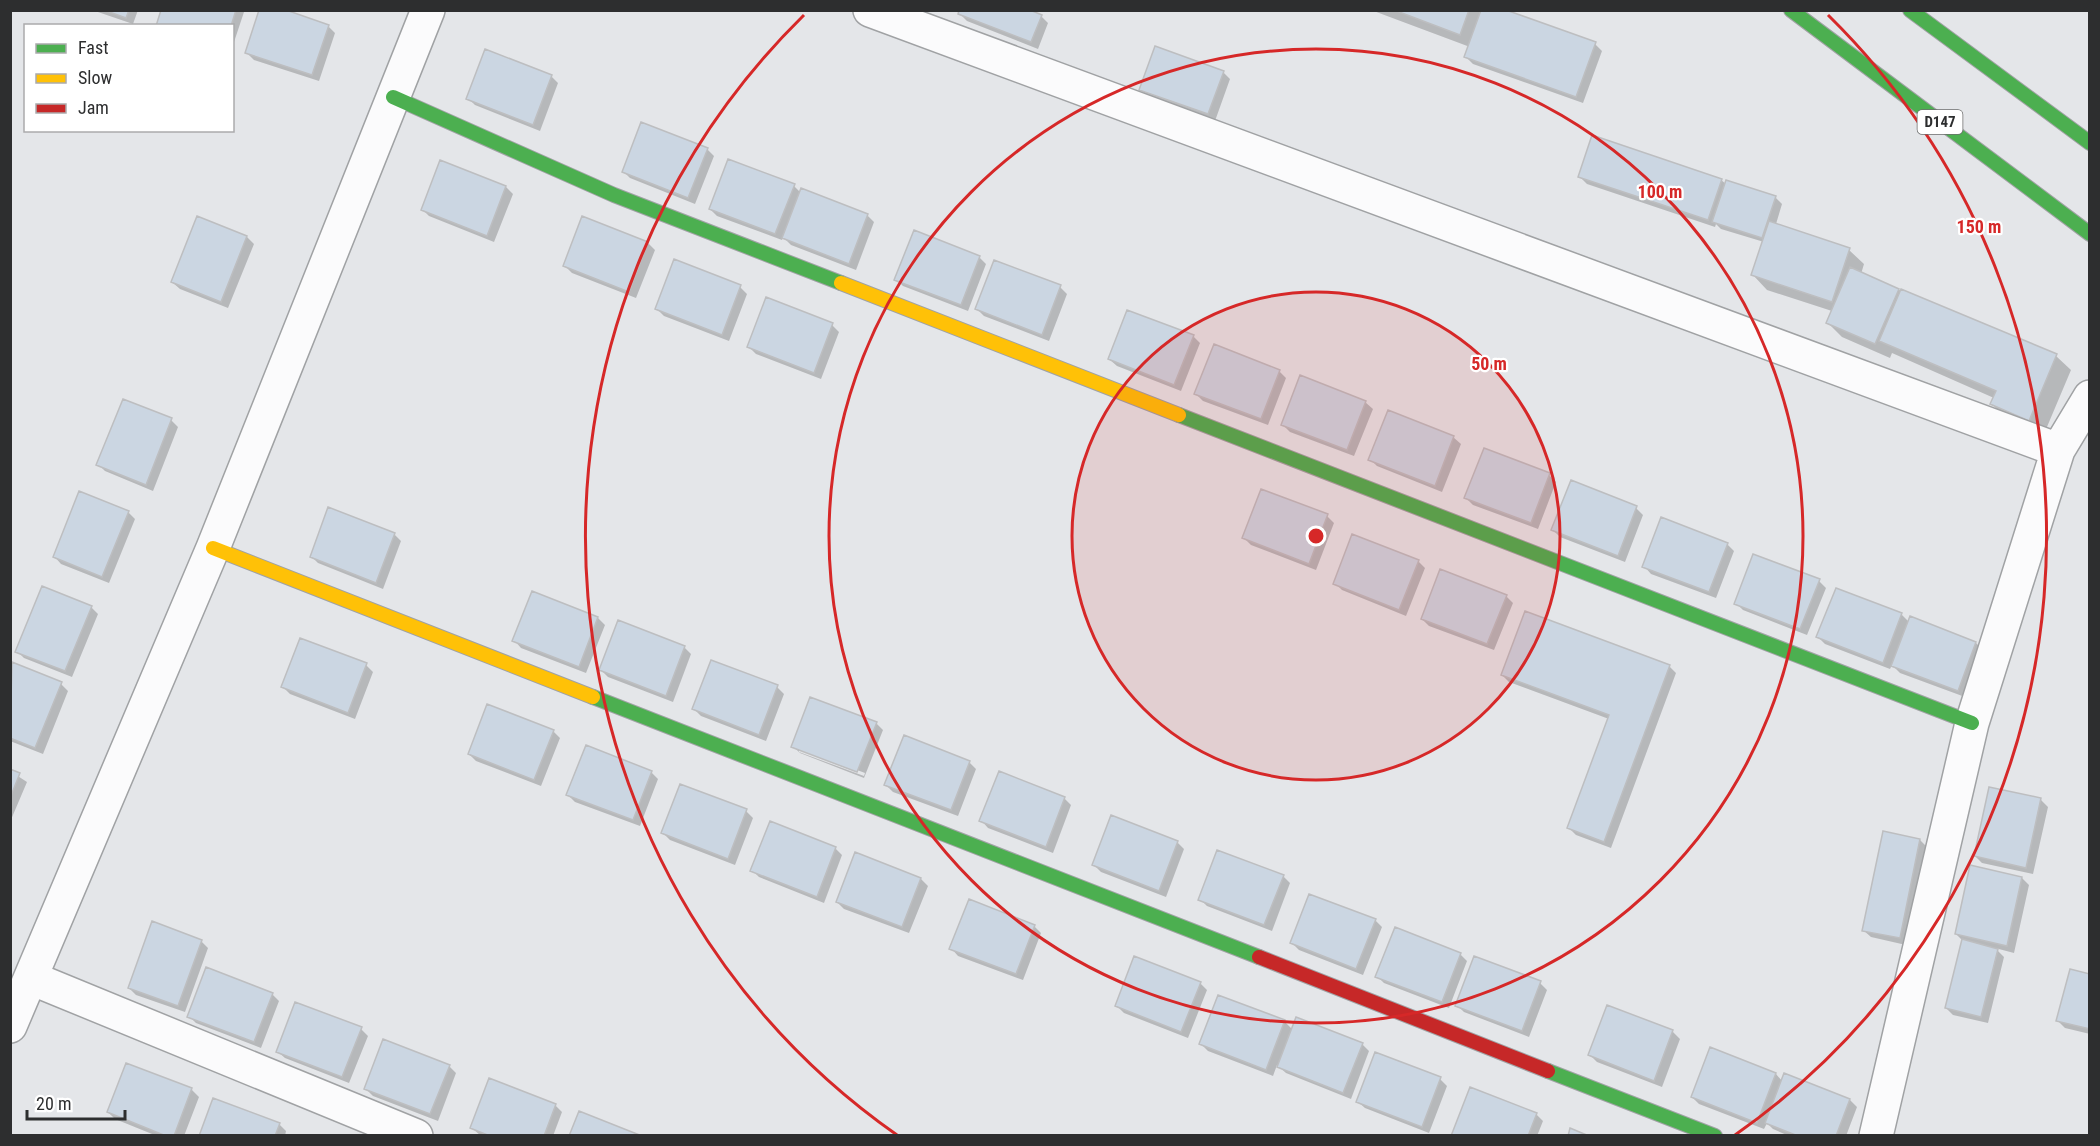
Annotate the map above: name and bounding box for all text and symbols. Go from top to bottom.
legend [24,24,234,132]
text: Fast [78,37,109,58]
text: Slow [78,67,113,88]
text: Jam [78,97,109,118]
road number: D147 [1918,110,1962,134]
text: 100 m [1638,181,1682,202]
text: 150 m [1957,216,2001,237]
text: 50 m [1471,353,1507,374]
centre of rings [1306,526,1326,546]
scale bar [27,1083,124,1121]
text: 20 m [36,1093,71,1114]

